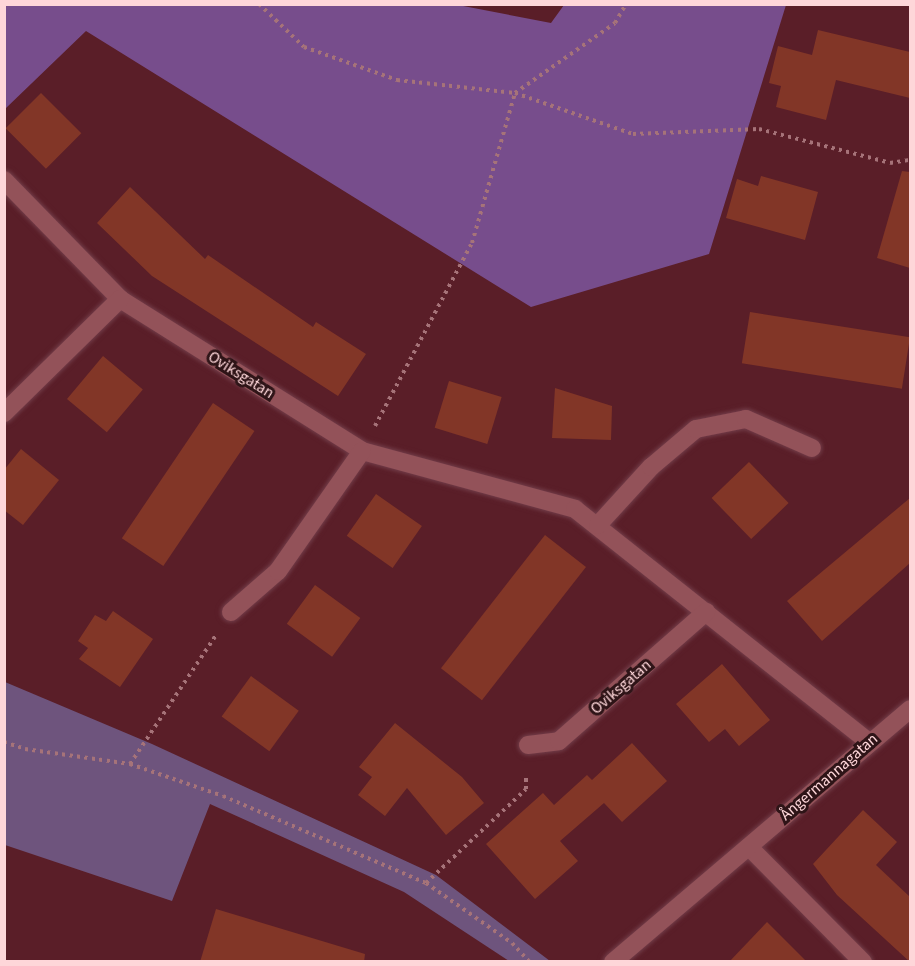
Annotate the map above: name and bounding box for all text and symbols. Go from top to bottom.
street label: Oviksgatan [204,347,278,403]
street label: Oviksgatan [587,655,655,719]
street label: Ångermannagatan [776,729,882,825]

